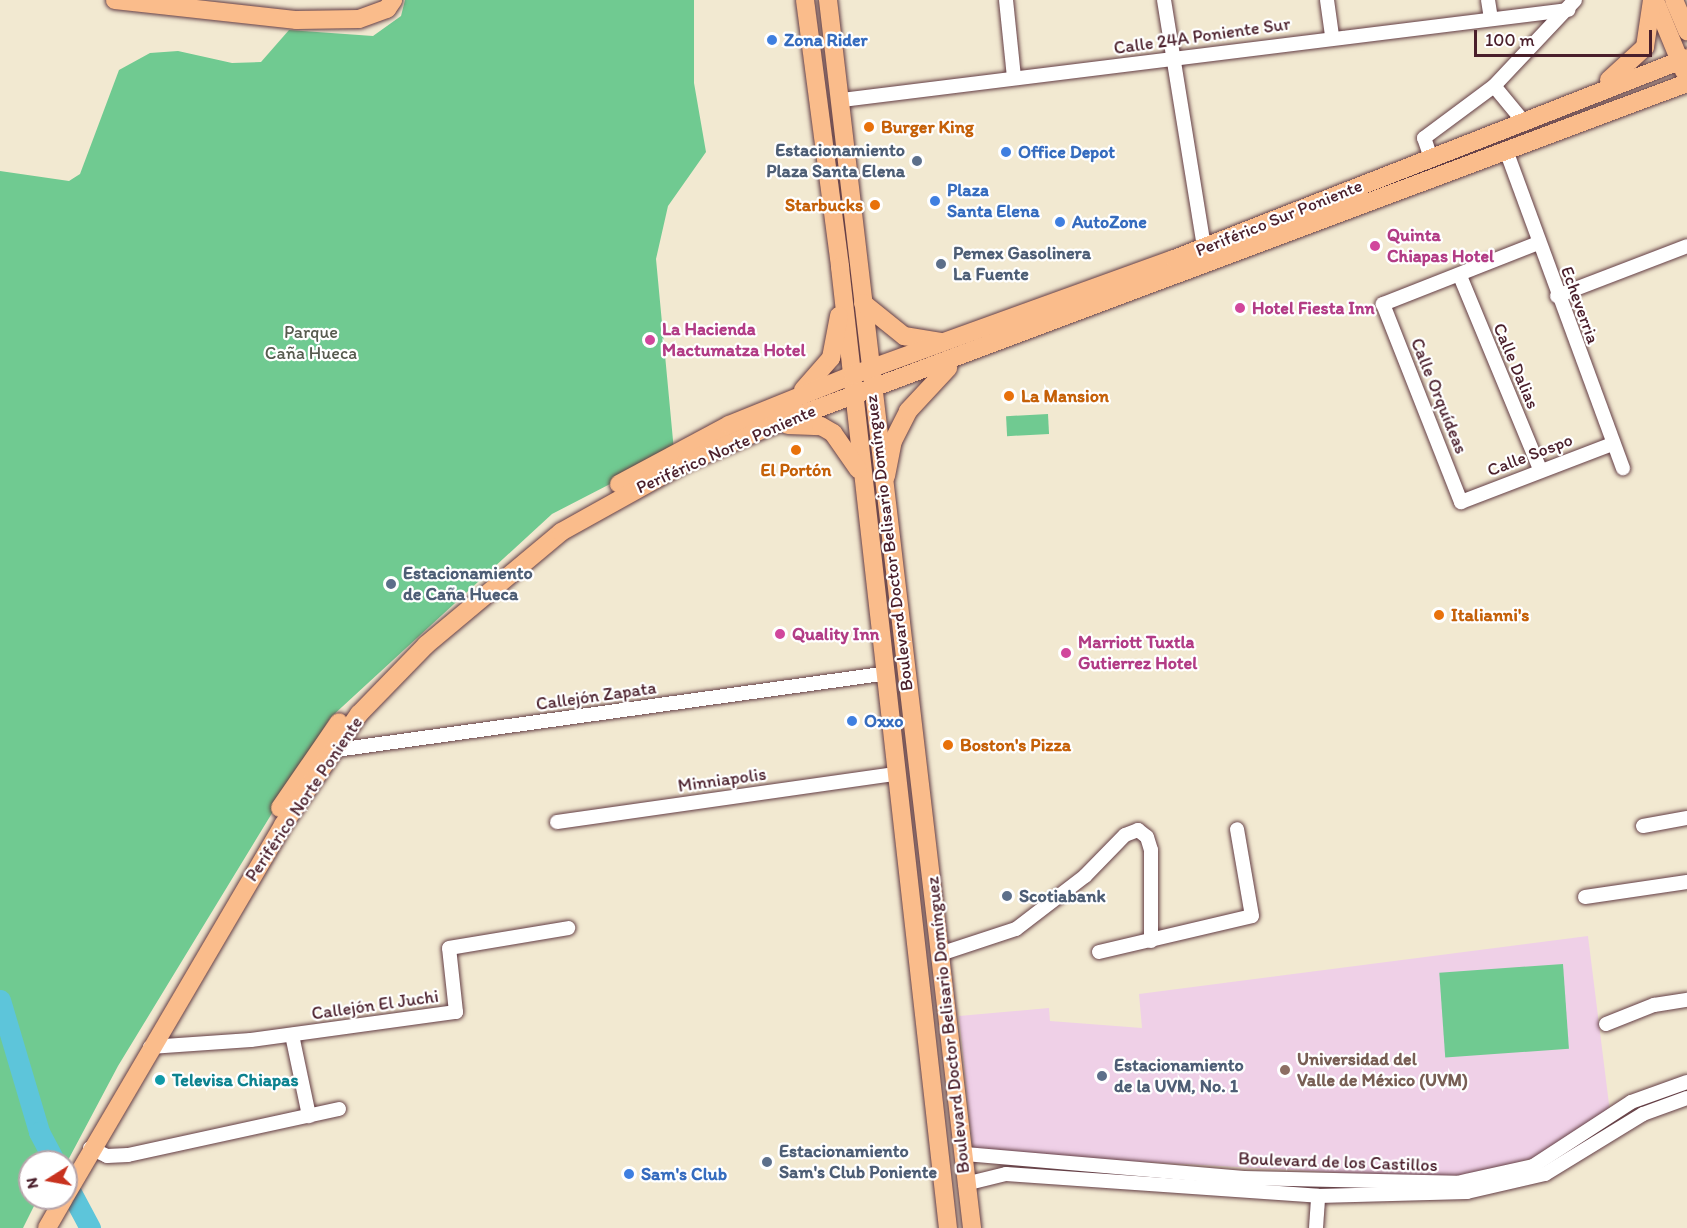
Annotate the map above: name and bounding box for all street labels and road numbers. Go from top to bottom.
street label: Calle 24A Poniente Sur [1112,13,1292,59]
street label: Periférico Sur Poniente [1193,175,1365,261]
street label: Echeverria [1556,263,1604,347]
street label: Calle Dalias [1488,319,1544,413]
street label: Calle Orquídeas [1406,335,1472,457]
street label: Boulevard Doctor Belisario Domínguez [860,393,918,693]
street label: Periférico Norte Poniente [633,400,819,498]
street label: Calle Sospo [1485,429,1575,481]
street label: Callejón Zapata [534,677,658,715]
street label: Periférico Norte Poniente [241,713,367,885]
street label: Minniapolis [676,763,768,797]
street label: Boulevard Doctor Belisario Domínguez [922,875,974,1175]
street label: Callejón El Juchi [310,985,440,1025]
street label: Boulevard de los Castillos [1238,1148,1438,1176]

